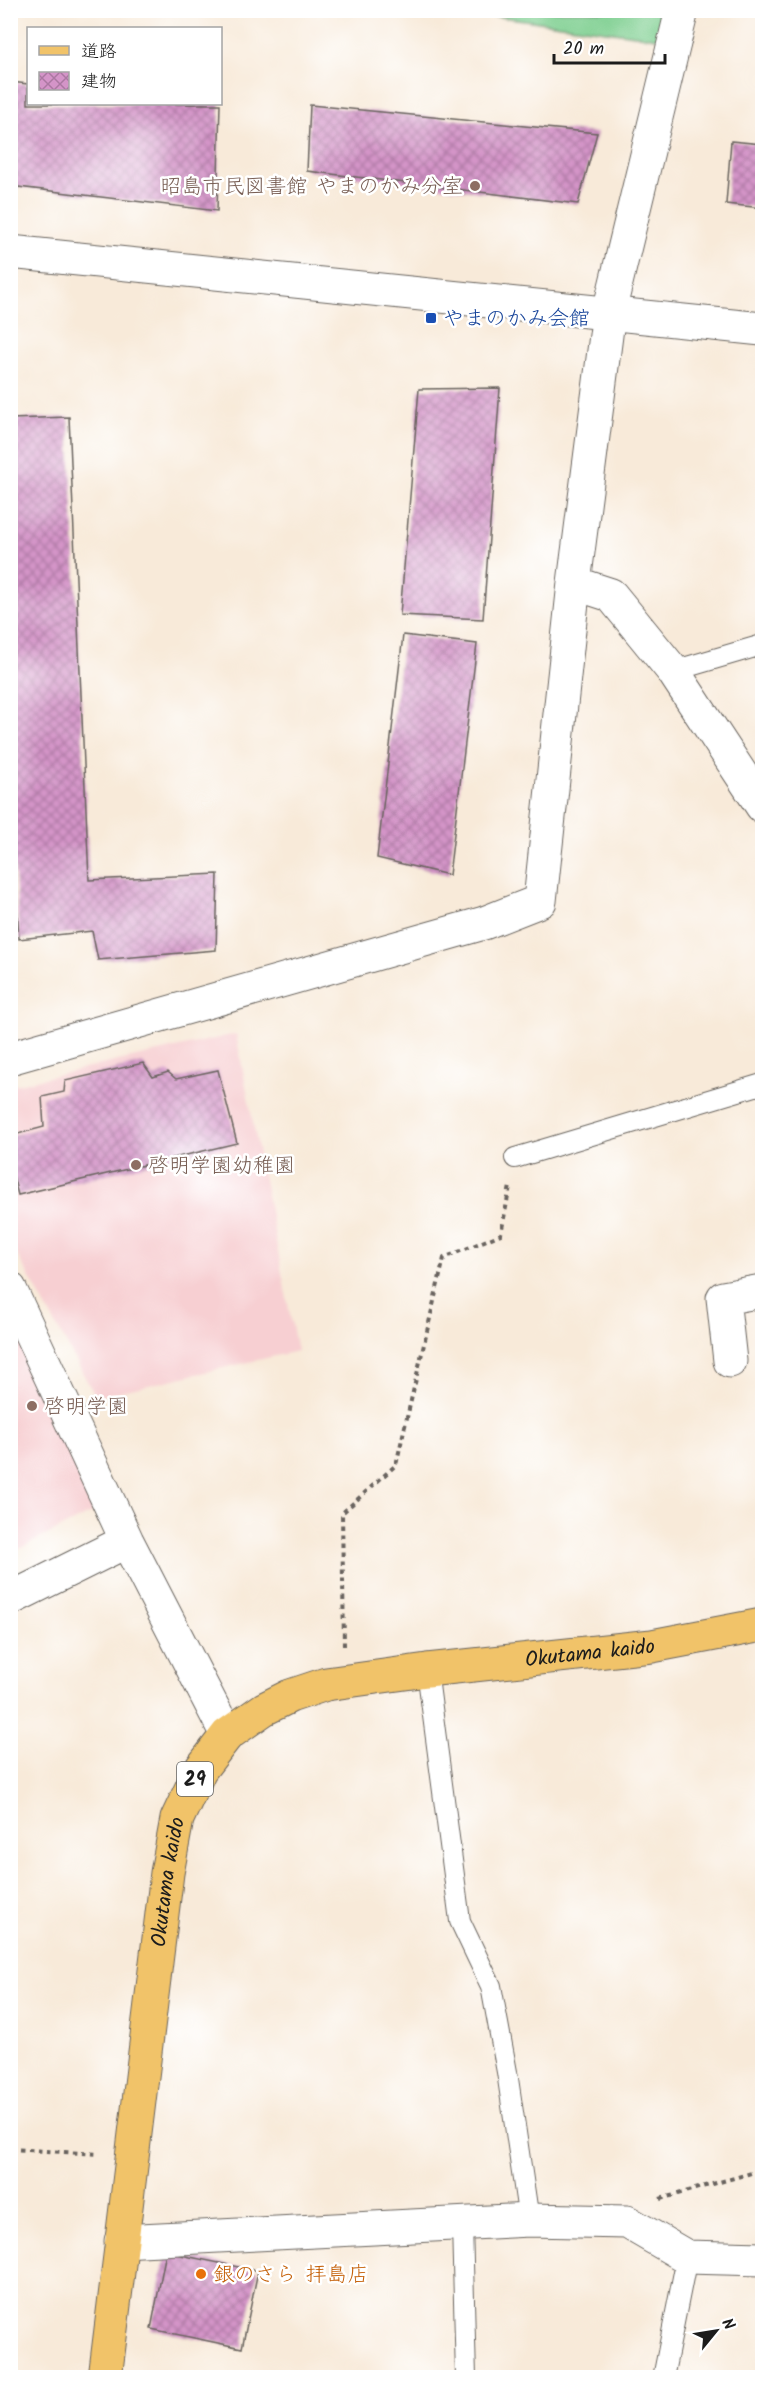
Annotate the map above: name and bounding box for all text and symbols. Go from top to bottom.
legend [27,27,222,105]
scale bar [554,27,665,65]
text: 20 m [563,35,604,64]
text: 道路 [81,38,117,67]
text: 建物 [81,68,117,97]
place label: 昭島市民図書館 やまのかみ分室 [161,171,463,204]
marker: 昭島市民図書館 やまのかみ分室 [468,179,482,193]
place label: やまのかみ会館 [443,303,590,336]
marker: やまのかみ会館 [424,311,438,325]
place label: 啓明学園幼稚園 [148,1150,295,1183]
marker: 啓明学園幼稚園 [129,1158,143,1172]
place label: 啓明学園 [44,1391,128,1424]
marker: 啓明学園 [25,1399,39,1413]
street label: Okutama kaido [523,1631,657,1677]
road number: 29 [177,1762,213,1796]
street label: Okutama kaido [143,1815,195,1949]
place label: 銀のさら 拝島店 [213,2259,368,2292]
marker: 銀のさら 拝島店 [194,2267,208,2281]
north arrow [686,2301,746,2361]
text: N [714,2314,741,2335]

